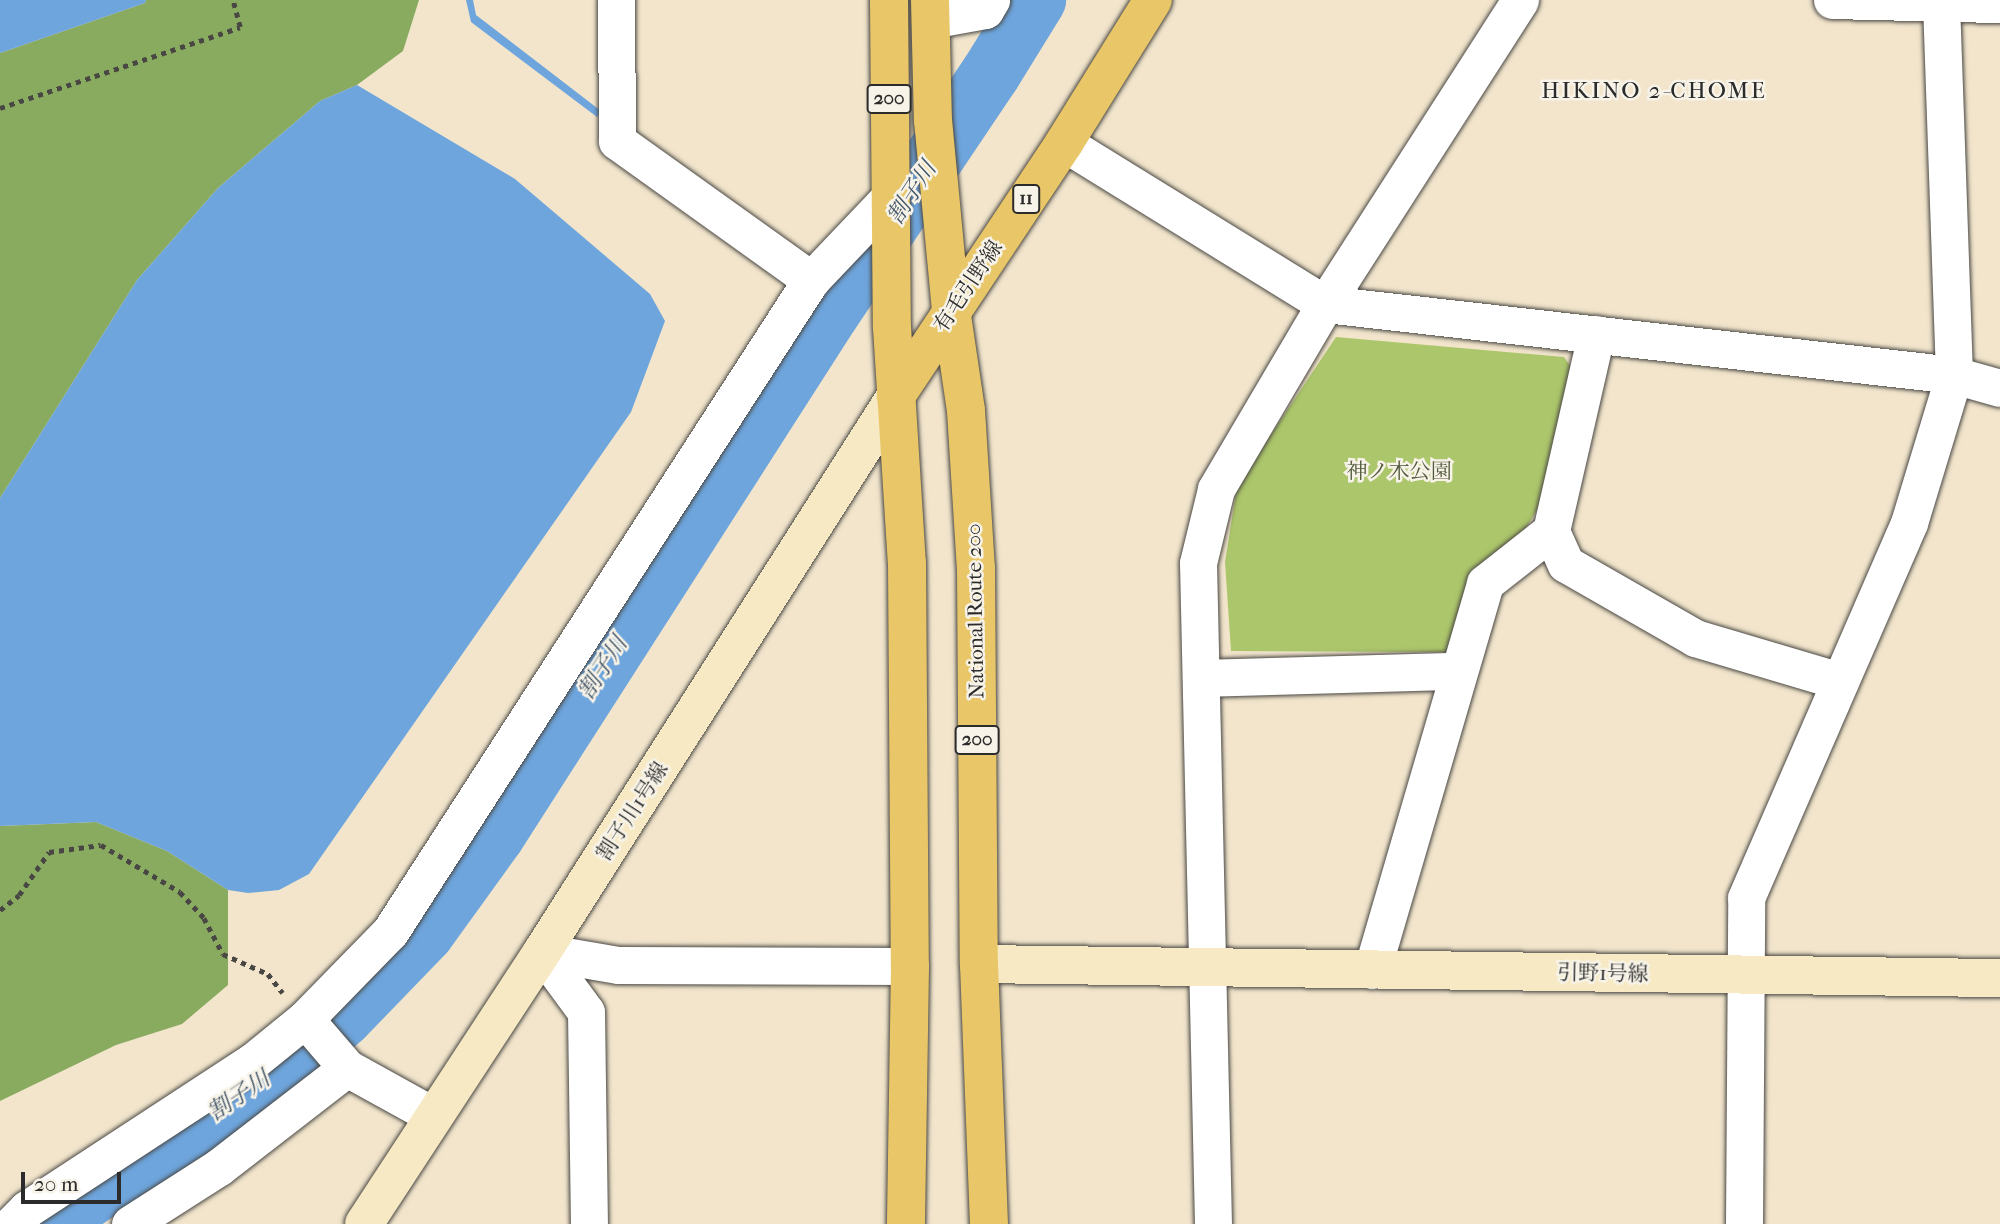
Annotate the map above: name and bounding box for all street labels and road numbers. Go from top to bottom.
road number: 200 [866,83,912,114]
road number: 11 [1012,183,1040,214]
street label: 有毛引野線 [928,235,1008,337]
street label: National Route 200 [961,523,989,699]
road number: 200 [954,724,1000,755]
street label: 割子川1号線 [591,757,673,865]
street label: 引野1号線 [1557,960,1649,986]

